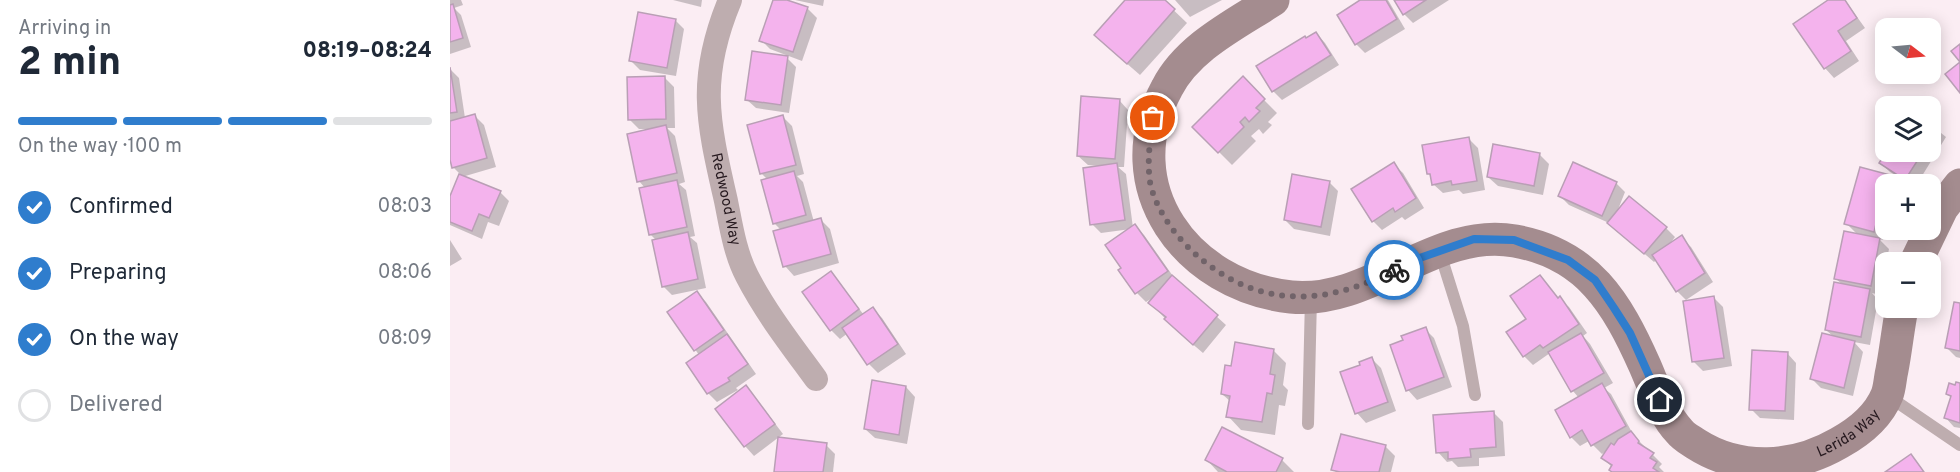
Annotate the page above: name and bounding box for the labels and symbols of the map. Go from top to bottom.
north arrow [1875,18,1941,84]
pin [1127,92,1178,143]
street label: Redwood Way [706,151,745,248]
courier [1364,240,1424,300]
pin [1634,374,1685,425]
street label: Lerida Way [1814,406,1885,462]

